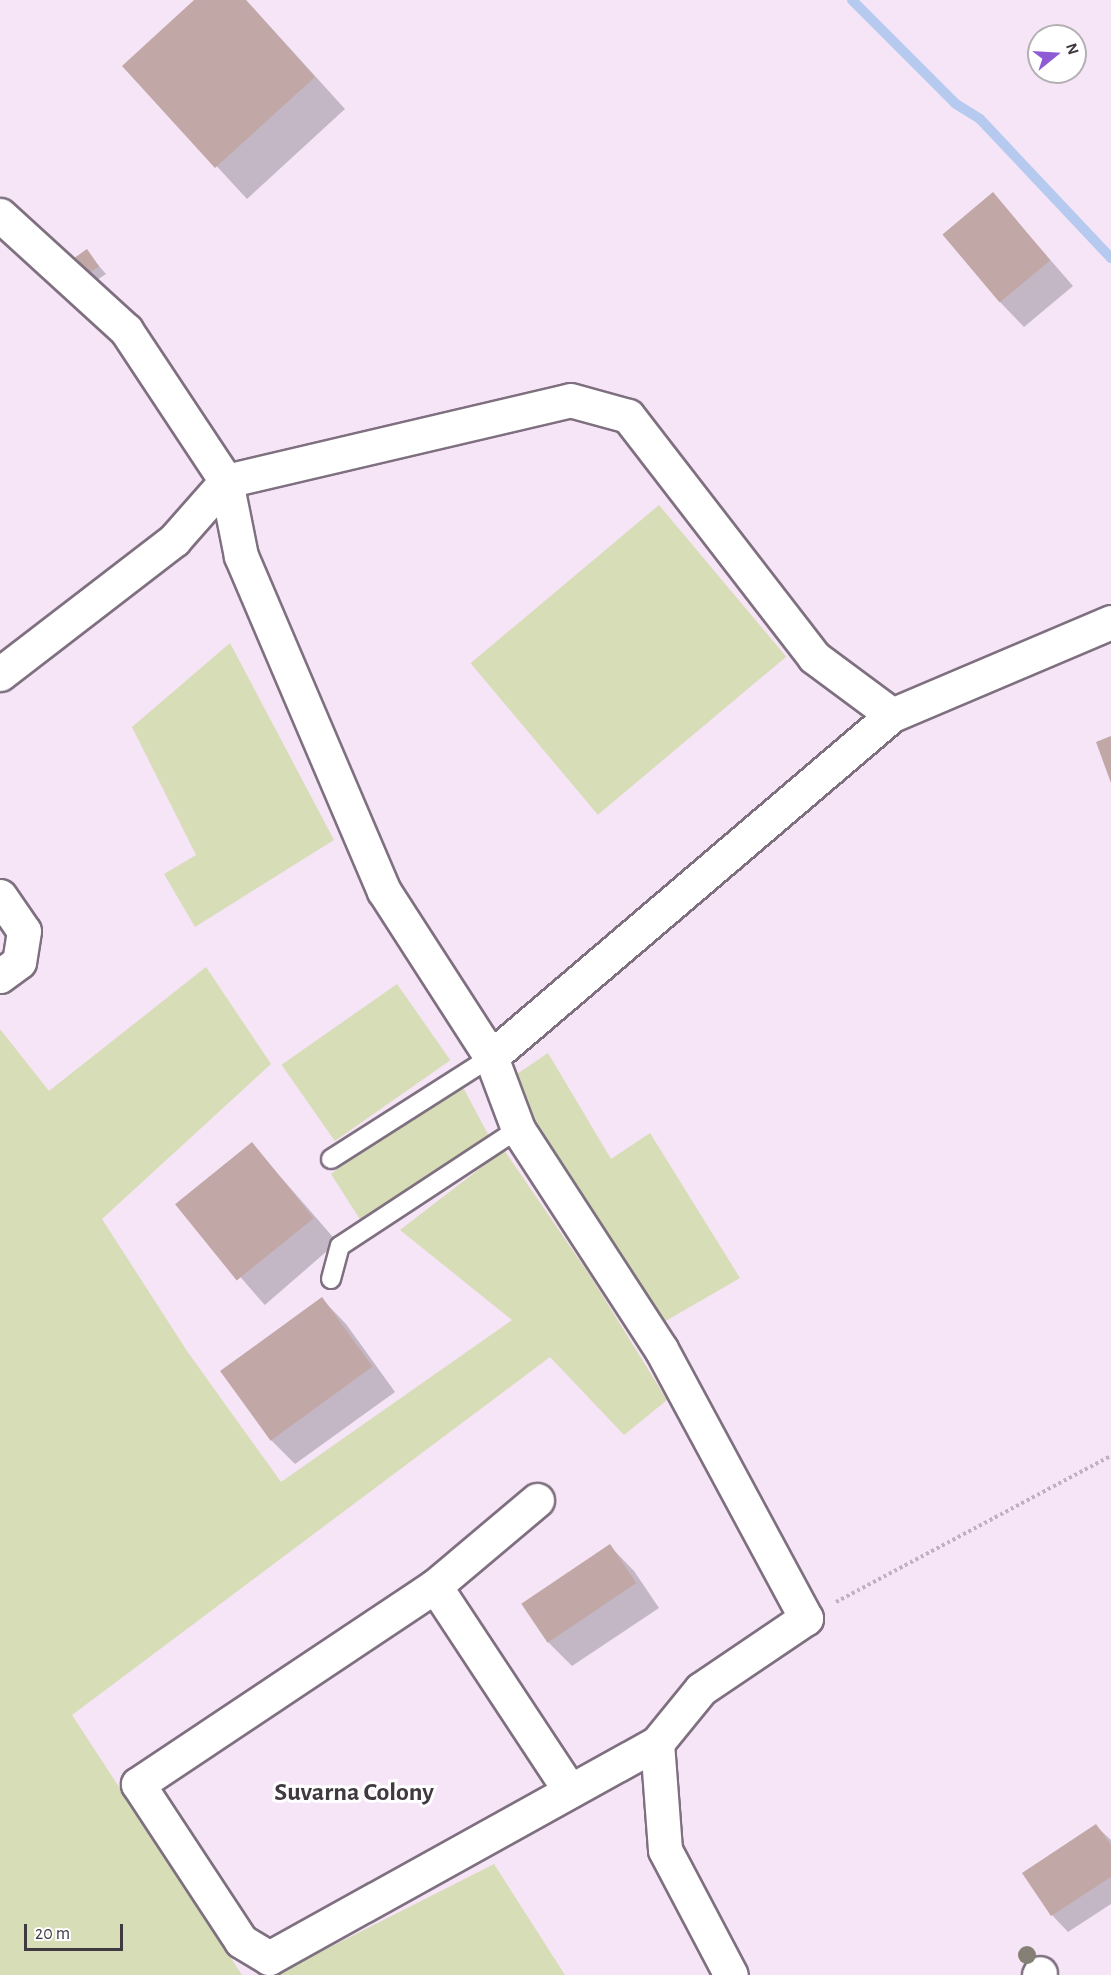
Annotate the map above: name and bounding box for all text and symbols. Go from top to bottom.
north arrow [1027,24,1087,84]
text: N [1063,41,1082,57]
district label: Suvarna Colony [274,1777,434,1809]
scale bar [27,1912,126,1950]
text: 20 m [35,1925,70,1943]

